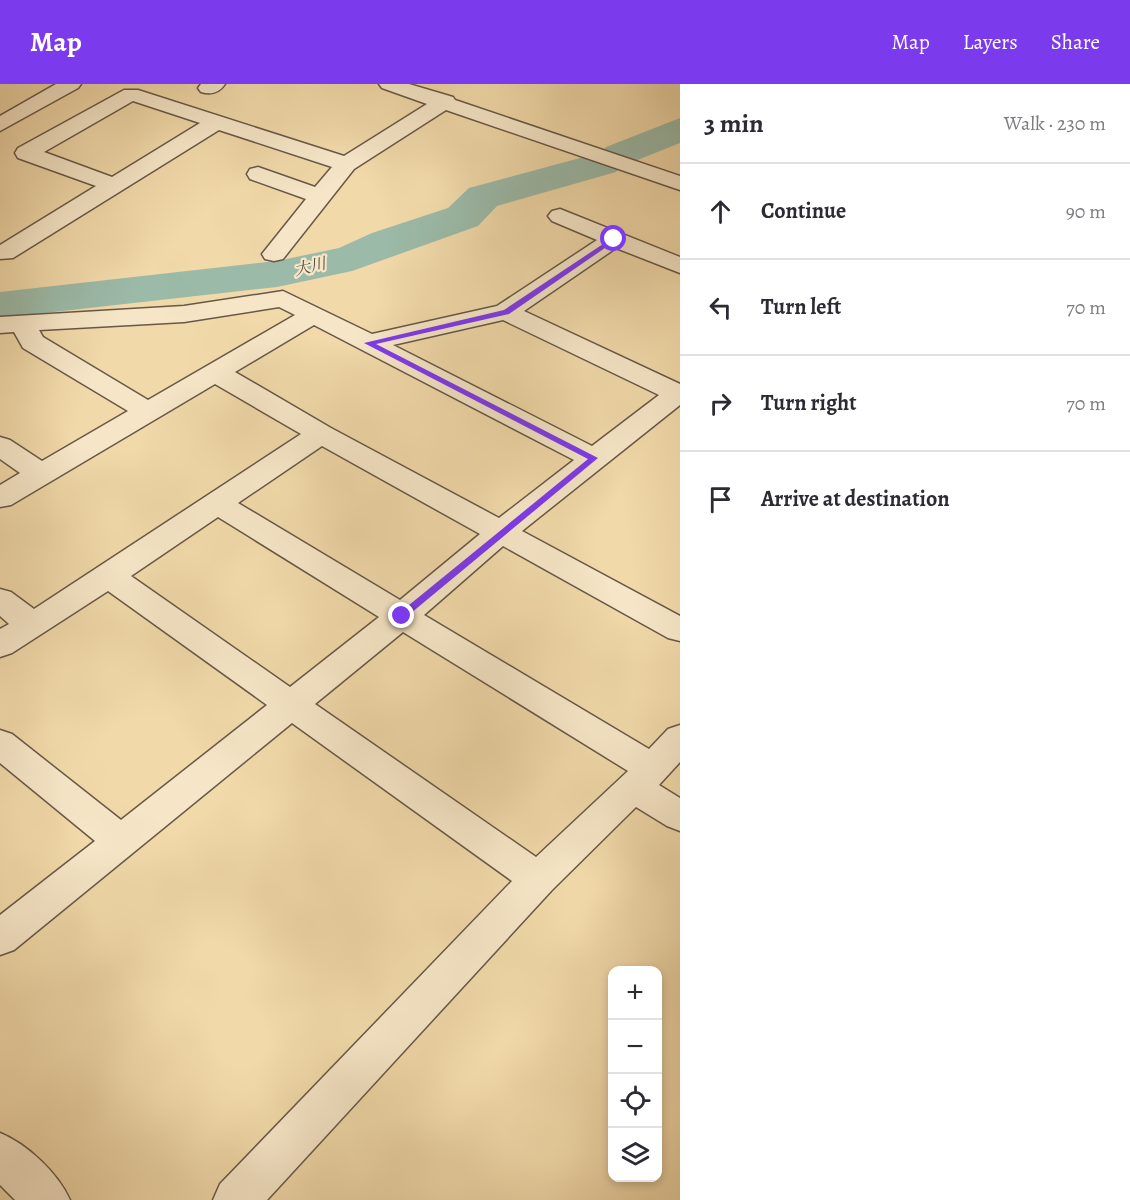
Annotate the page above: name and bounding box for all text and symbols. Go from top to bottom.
text: Map [30,23,82,61]
text: Map [891,28,930,56]
text: Layers [963,28,1018,56]
text: Share [1051,28,1100,56]
text: 3 min [704,106,764,141]
text: Walk · 230 m [1004,110,1106,137]
icon: ahead [704,195,737,228]
text: Continue [761,196,846,226]
text: 90 m [1066,198,1106,225]
route start [600,225,626,251]
water label: 大川 [292,252,330,281]
icon: left [704,291,737,324]
text: Turn left [761,292,841,322]
text: 70 m [1066,294,1106,321]
icon: right [704,387,737,420]
text: Turn right [761,388,857,418]
text: 70 m [1066,390,1106,417]
icon: arrive [704,483,737,516]
text: Arrive at destination [761,484,950,514]
route end [388,602,414,628]
map controls [608,966,662,1182]
button: + [608,966,662,1020]
button: − [608,1020,662,1074]
button: locate [608,1074,662,1128]
button: layers [608,1128,662,1182]

